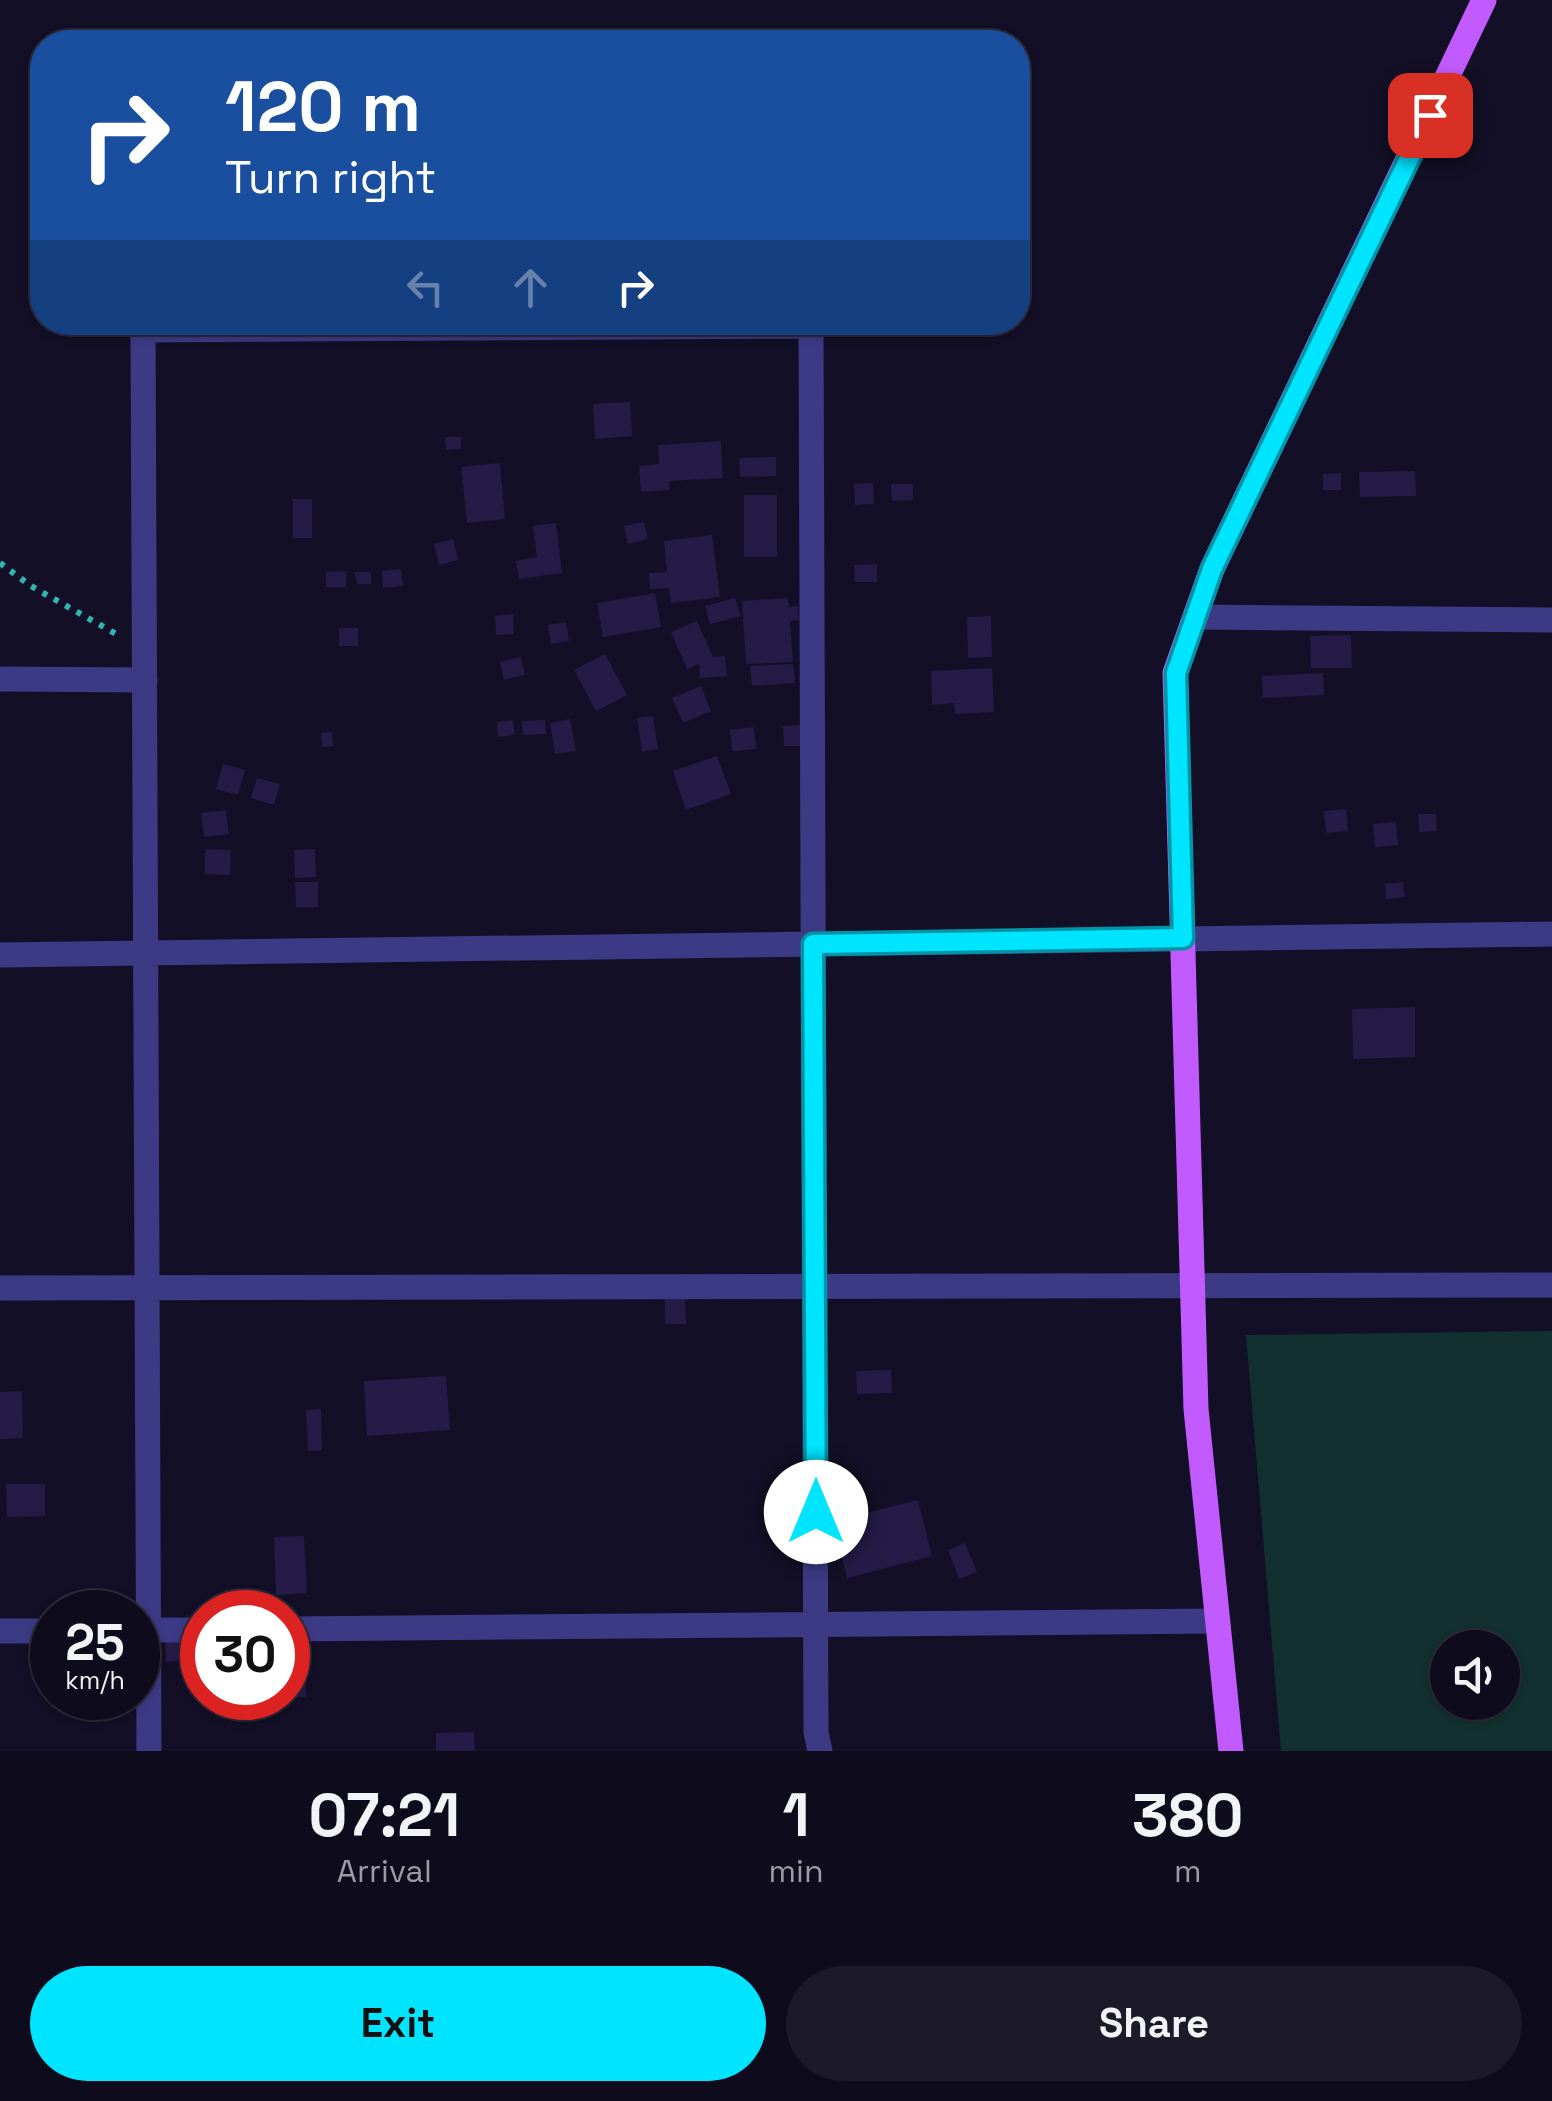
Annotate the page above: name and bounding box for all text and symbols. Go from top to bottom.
text: 120 m [225,62,421,151]
icon: right [60,70,190,200]
pin [1388,73,1473,158]
icon: arrive [1403,88,1458,143]
text: Turn right [225,149,436,206]
icon: left [398,260,453,315]
icon: ahead [503,260,558,315]
icon: right [608,260,663,315]
position arrow [764,1460,868,1564]
speed limit sign: 30 [180,1590,310,1720]
text: 25 [65,1611,125,1675]
map controls [1430,1630,1520,1720]
button: sound [1430,1630,1520,1720]
text: km/h [65,1664,125,1696]
text: 07:21 [309,1777,460,1854]
text: 1 [783,1777,810,1854]
text: 380 [1132,1777,1243,1854]
text: Arrival [337,1851,432,1891]
text: min [769,1851,824,1891]
text: m [1174,1851,1202,1891]
button: Exit [30,1966,766,2081]
button: Share [786,1966,1522,2081]

